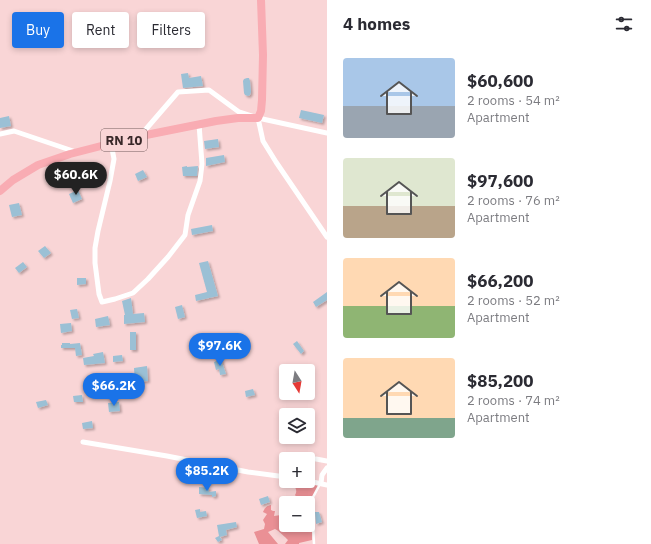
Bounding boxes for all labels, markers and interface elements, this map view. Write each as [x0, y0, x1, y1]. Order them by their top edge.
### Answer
chip: Buy [12, 12, 64, 48]
chip: Rent [72, 12, 129, 48]
chip: Filters [137, 12, 205, 48]
text: 4 homes [343, 13, 410, 35]
icon: filters [613, 13, 635, 35]
text: $60,600 [467, 70, 534, 92]
icon: home [375, 74, 423, 122]
text: 2 rooms · 54 m² [467, 92, 560, 109]
text: Apartment [467, 109, 530, 126]
road number: RN 10 [101, 129, 147, 151]
pin: $60.6K [43, 162, 109, 196]
text: $60.6K [54, 166, 98, 183]
text: $97,600 [467, 170, 534, 192]
icon: home [375, 174, 423, 222]
text: 2 rooms · 76 m² [467, 192, 560, 209]
text: Apartment [467, 209, 530, 226]
text: $66,200 [467, 270, 534, 292]
icon: home [375, 274, 423, 322]
text: 2 rooms · 52 m² [467, 292, 560, 309]
text: Apartment [467, 309, 530, 326]
pin: $97.6K [187, 333, 253, 367]
text: $97.6K [198, 337, 242, 354]
north arrow [279, 364, 315, 400]
map controls [279, 364, 315, 532]
text: $85,200 [467, 370, 534, 392]
pin: $66.2K [81, 373, 147, 407]
icon: home [375, 374, 423, 422]
text: $66.2K [92, 377, 136, 394]
text: 2 rooms · 74 m² [467, 392, 560, 409]
button: layers [279, 408, 315, 444]
text: Apartment [467, 409, 530, 426]
button: + [279, 452, 315, 488]
pin: $85.2K [174, 458, 240, 492]
text: $85.2K [185, 462, 229, 479]
button: − [279, 496, 315, 532]

